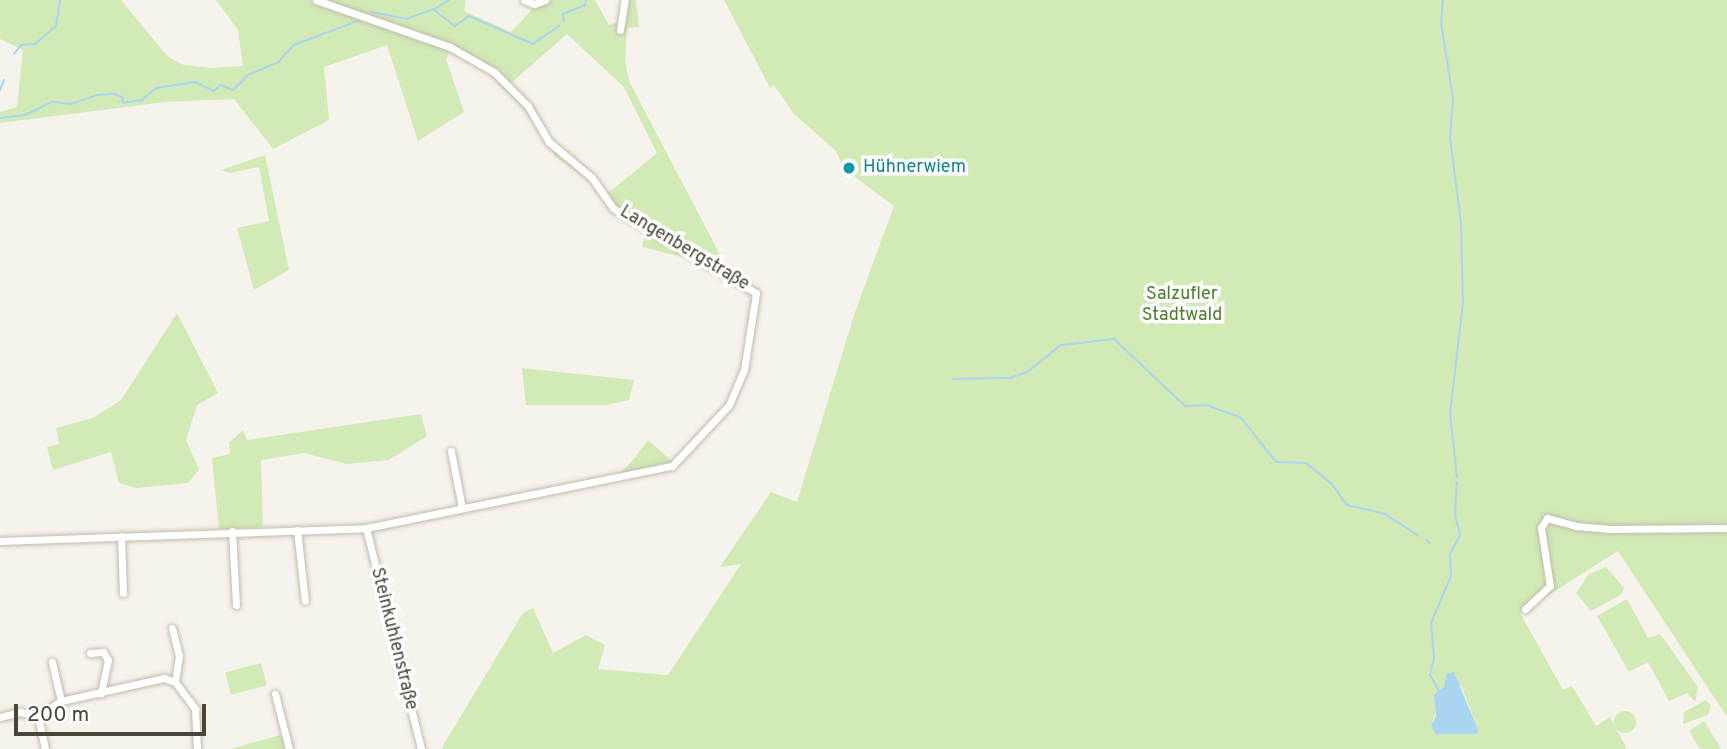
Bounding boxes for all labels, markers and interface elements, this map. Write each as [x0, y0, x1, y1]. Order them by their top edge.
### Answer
place label: Hühnerwiem [863, 157, 966, 179]
marker: Hühnerwiem [841, 160, 857, 176]
street label: Langenbergstraße [615, 202, 753, 296]
park label: Salzufler Stadtwald [1142, 285, 1222, 328]
street label: Steinkuhlenstraße [365, 566, 421, 712]
scale bar [18, 690, 210, 734]
text: 200 m [27, 702, 89, 729]

